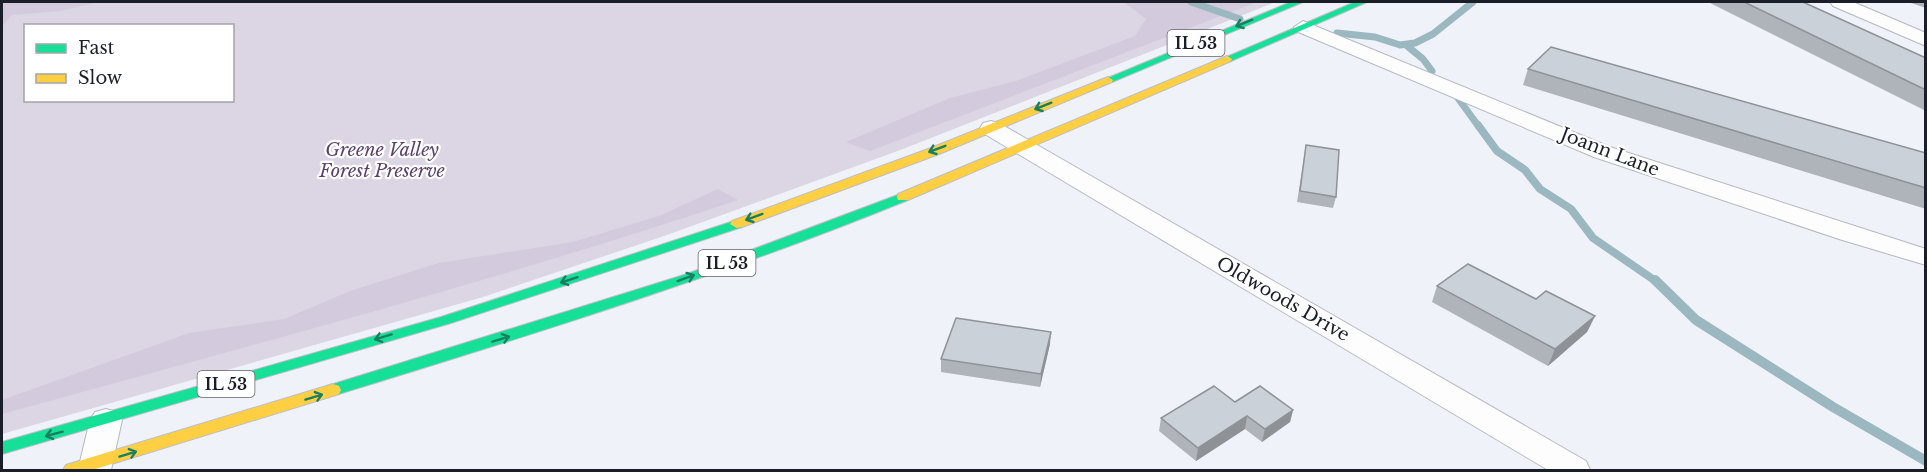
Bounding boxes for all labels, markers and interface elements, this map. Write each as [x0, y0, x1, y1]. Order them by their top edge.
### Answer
one-way arrow [1235, 18, 1254, 29]
legend [24, 24, 234, 102]
road number: IL 53 [1168, 30, 1224, 56]
text: Fast [78, 37, 115, 59]
text: Slow [78, 67, 123, 89]
one-way arrow [1034, 101, 1053, 112]
street label: Joann Lane [1556, 122, 1663, 181]
park label: Greene Valley Forest Preserve [318, 139, 445, 182]
one-way arrow [928, 145, 947, 156]
one-way arrow [745, 212, 764, 223]
road number: IL 53 [698, 250, 756, 276]
street label: Oldwoods Drive [1212, 252, 1354, 346]
one-way arrow [676, 271, 695, 282]
one-way arrow [560, 275, 579, 286]
one-way arrow [374, 332, 393, 343]
one-way arrow [491, 333, 510, 344]
road number: IL 53 [198, 371, 254, 397]
one-way arrow [305, 391, 324, 402]
one-way arrow [45, 429, 64, 440]
one-way arrow [118, 448, 137, 459]

